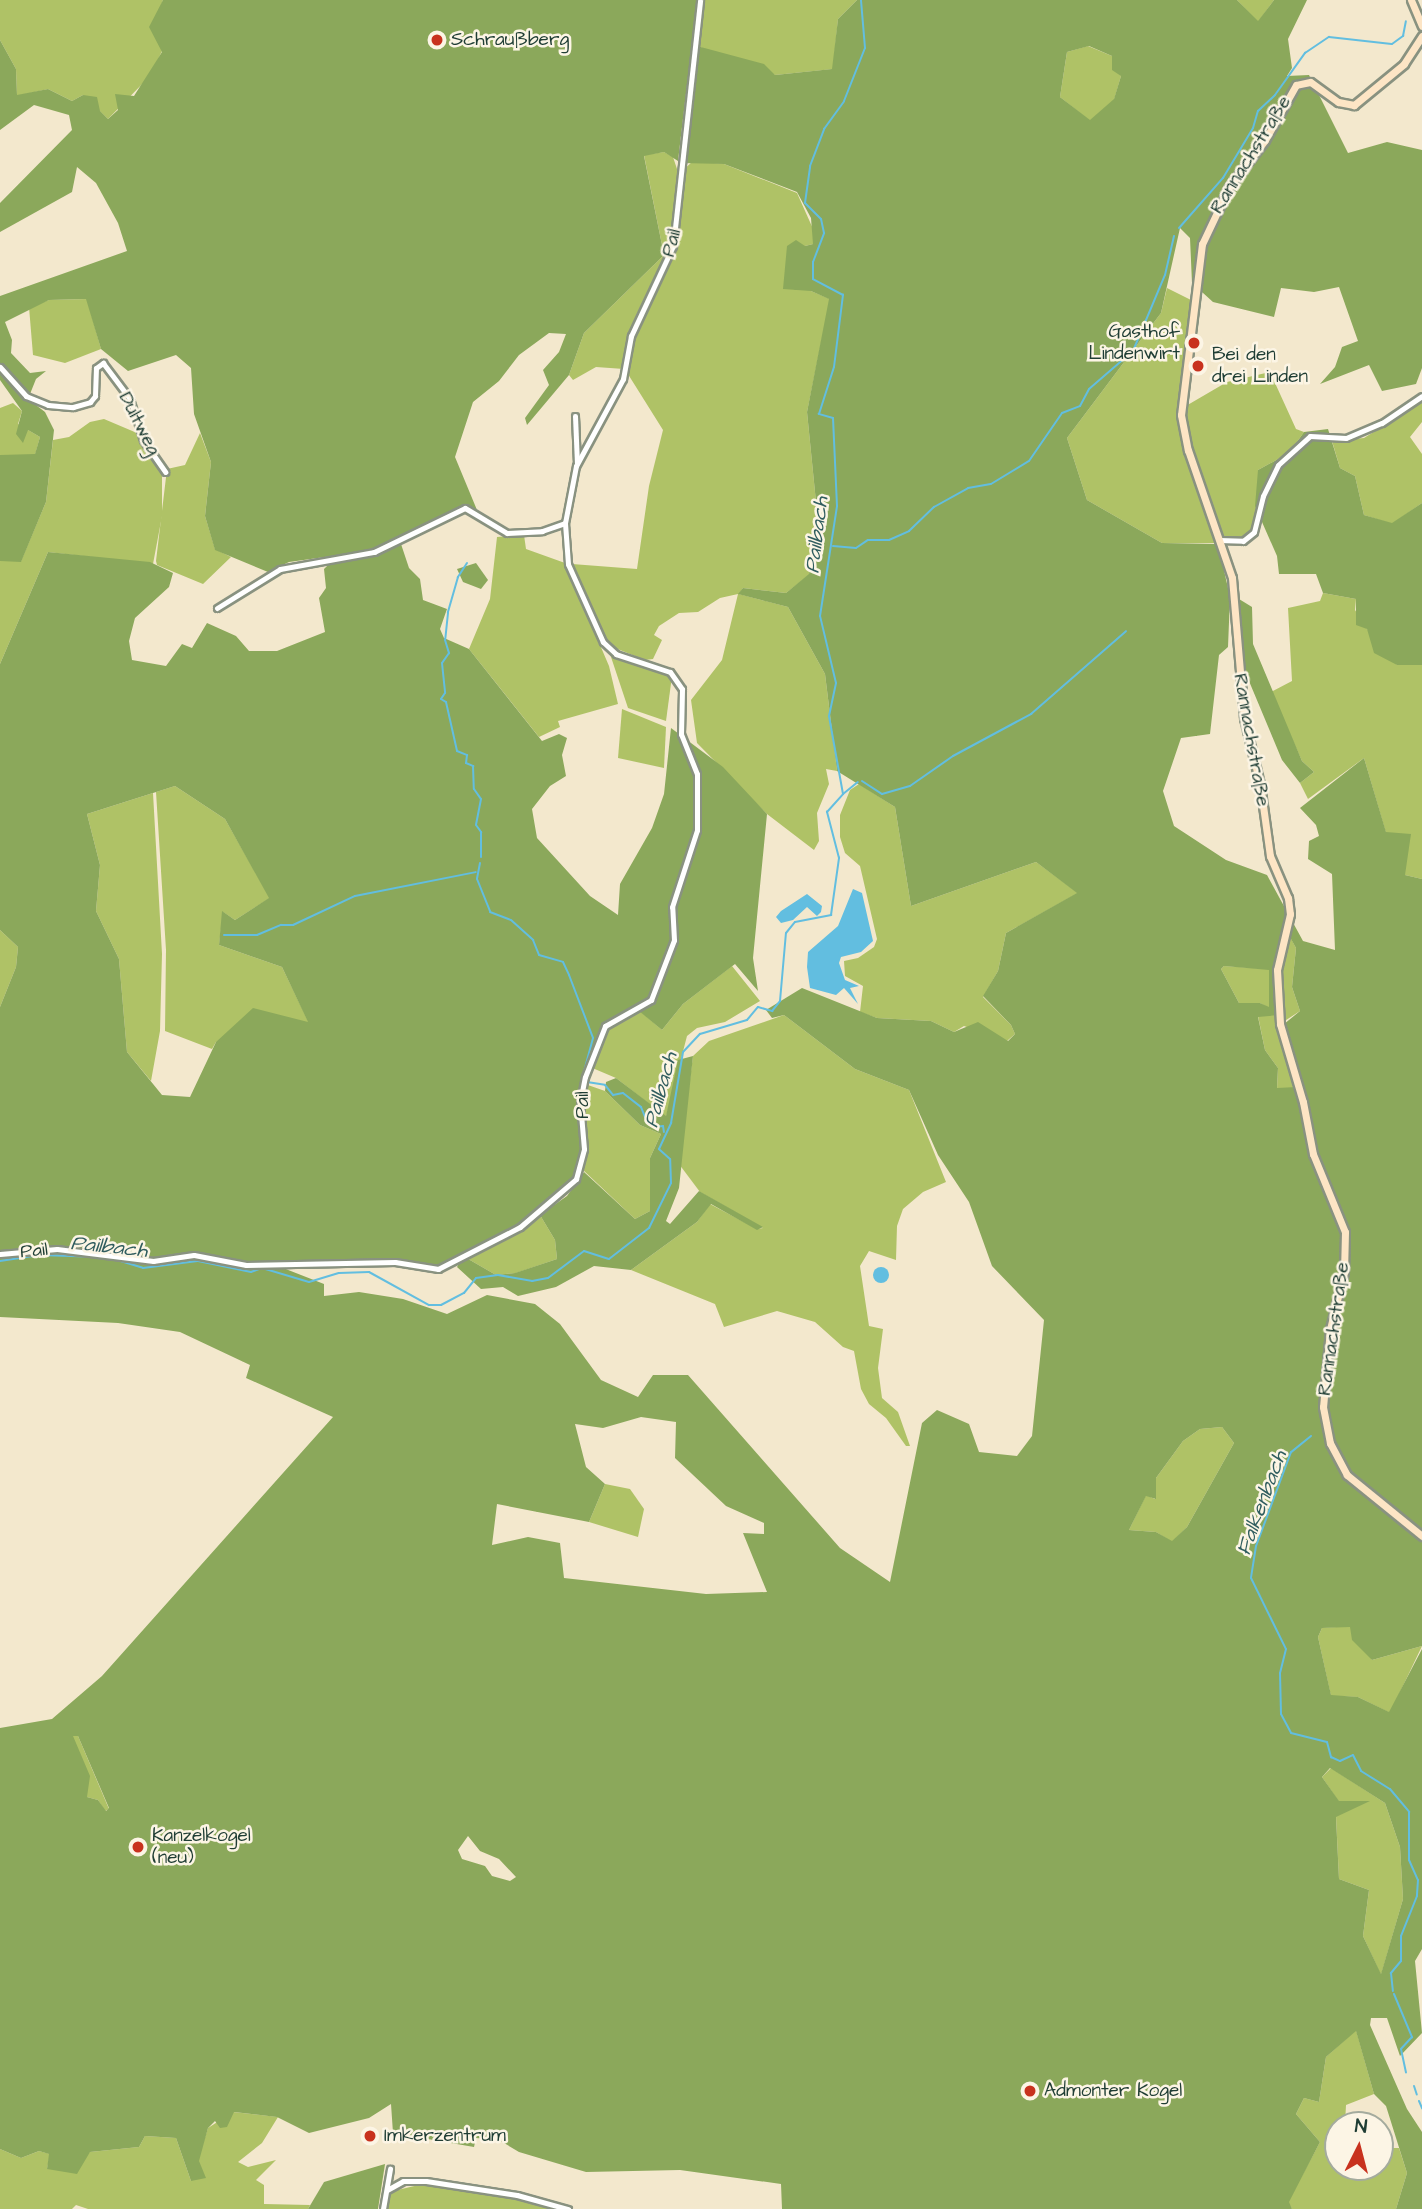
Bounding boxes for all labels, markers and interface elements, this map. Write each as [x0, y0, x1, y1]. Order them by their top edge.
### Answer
place label: Schraußberg [451, 29, 569, 51]
marker: Schraußberg [429, 32, 445, 48]
street label: Rannachstraße [1206, 92, 1296, 218]
street label: Pail [657, 227, 687, 259]
place label: Gasthof Lindenwirt [1089, 321, 1180, 365]
marker: Gasthof Lindenwirt [1186, 335, 1202, 351]
place label: Bei den drei Linden [1212, 344, 1308, 388]
marker: Bei den drei Linden [1190, 358, 1206, 374]
street label: Dultweg [113, 388, 165, 460]
water label: Pailbach [800, 495, 834, 575]
street label: Rannachstraße [1228, 672, 1274, 808]
water label: Pailbach [639, 1050, 683, 1130]
street label: Pail [572, 1091, 594, 1119]
water label: Pailbach [70, 1230, 148, 1264]
street label: Pail [19, 1238, 49, 1264]
street label: Rannachstraße [1313, 1261, 1355, 1397]
water label: Falkenbach [1231, 1447, 1293, 1559]
place label: Kanzelkogel (neu) [152, 1825, 251, 1869]
marker: Kanzelkogel (neu) [130, 1839, 146, 1855]
place label: Admonter Kogel [1044, 2080, 1182, 2102]
marker: Admonter Kogel [1022, 2083, 1038, 2099]
north arrow [1324, 2111, 1394, 2181]
text: N [1354, 2113, 1368, 2141]
place label: Imkerzentrum [384, 2125, 506, 2147]
marker: Imkerzentrum [362, 2128, 378, 2144]

